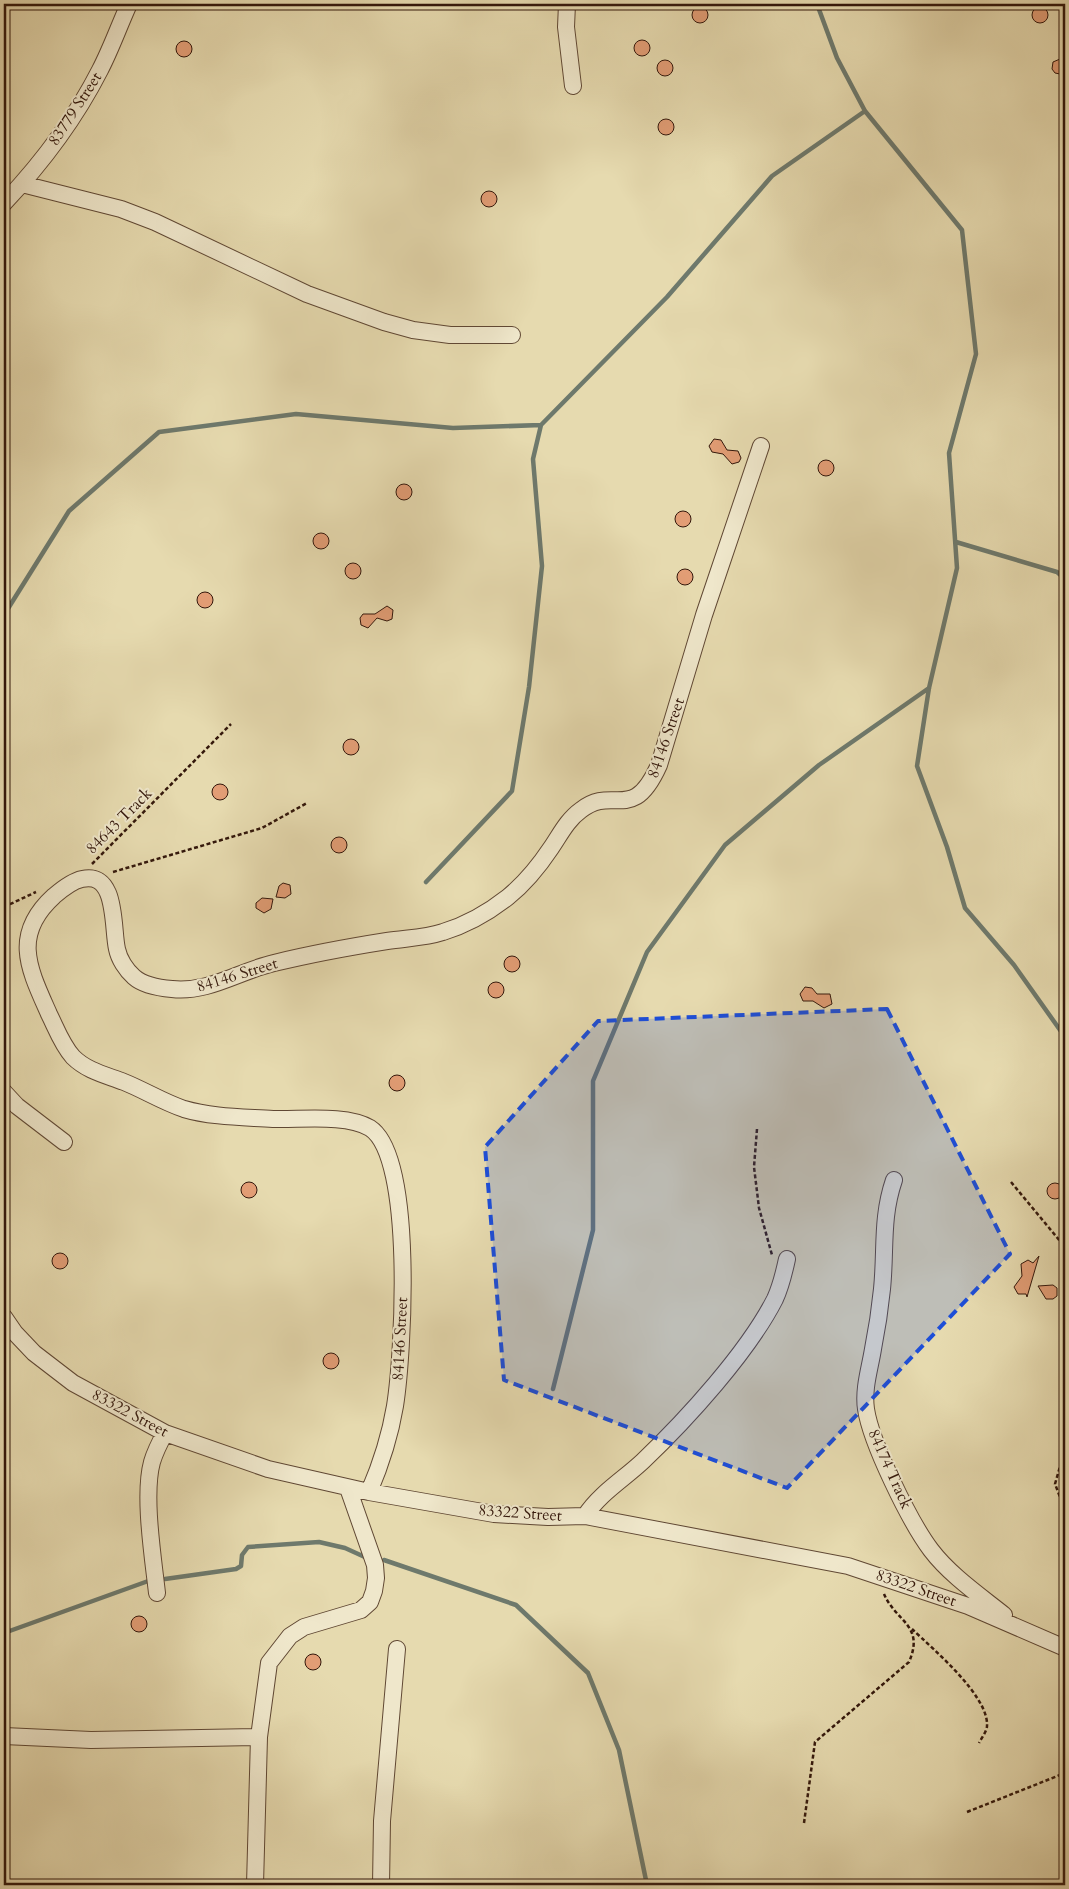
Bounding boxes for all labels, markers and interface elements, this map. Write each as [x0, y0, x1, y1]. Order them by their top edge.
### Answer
street label: 83779 Street [43, 68, 107, 150]
street label: 84146 Street [642, 695, 690, 781]
street label: 84643 Track [81, 783, 157, 859]
street label: 84146 Street [194, 952, 280, 998]
street label: 84146 Street [387, 1297, 413, 1381]
street label: 83322 Street [88, 1384, 172, 1442]
street label: 84174 Track [863, 1425, 918, 1513]
street label: 83322 Street [477, 1499, 563, 1527]
street label: 83322 Street [873, 1564, 959, 1612]

